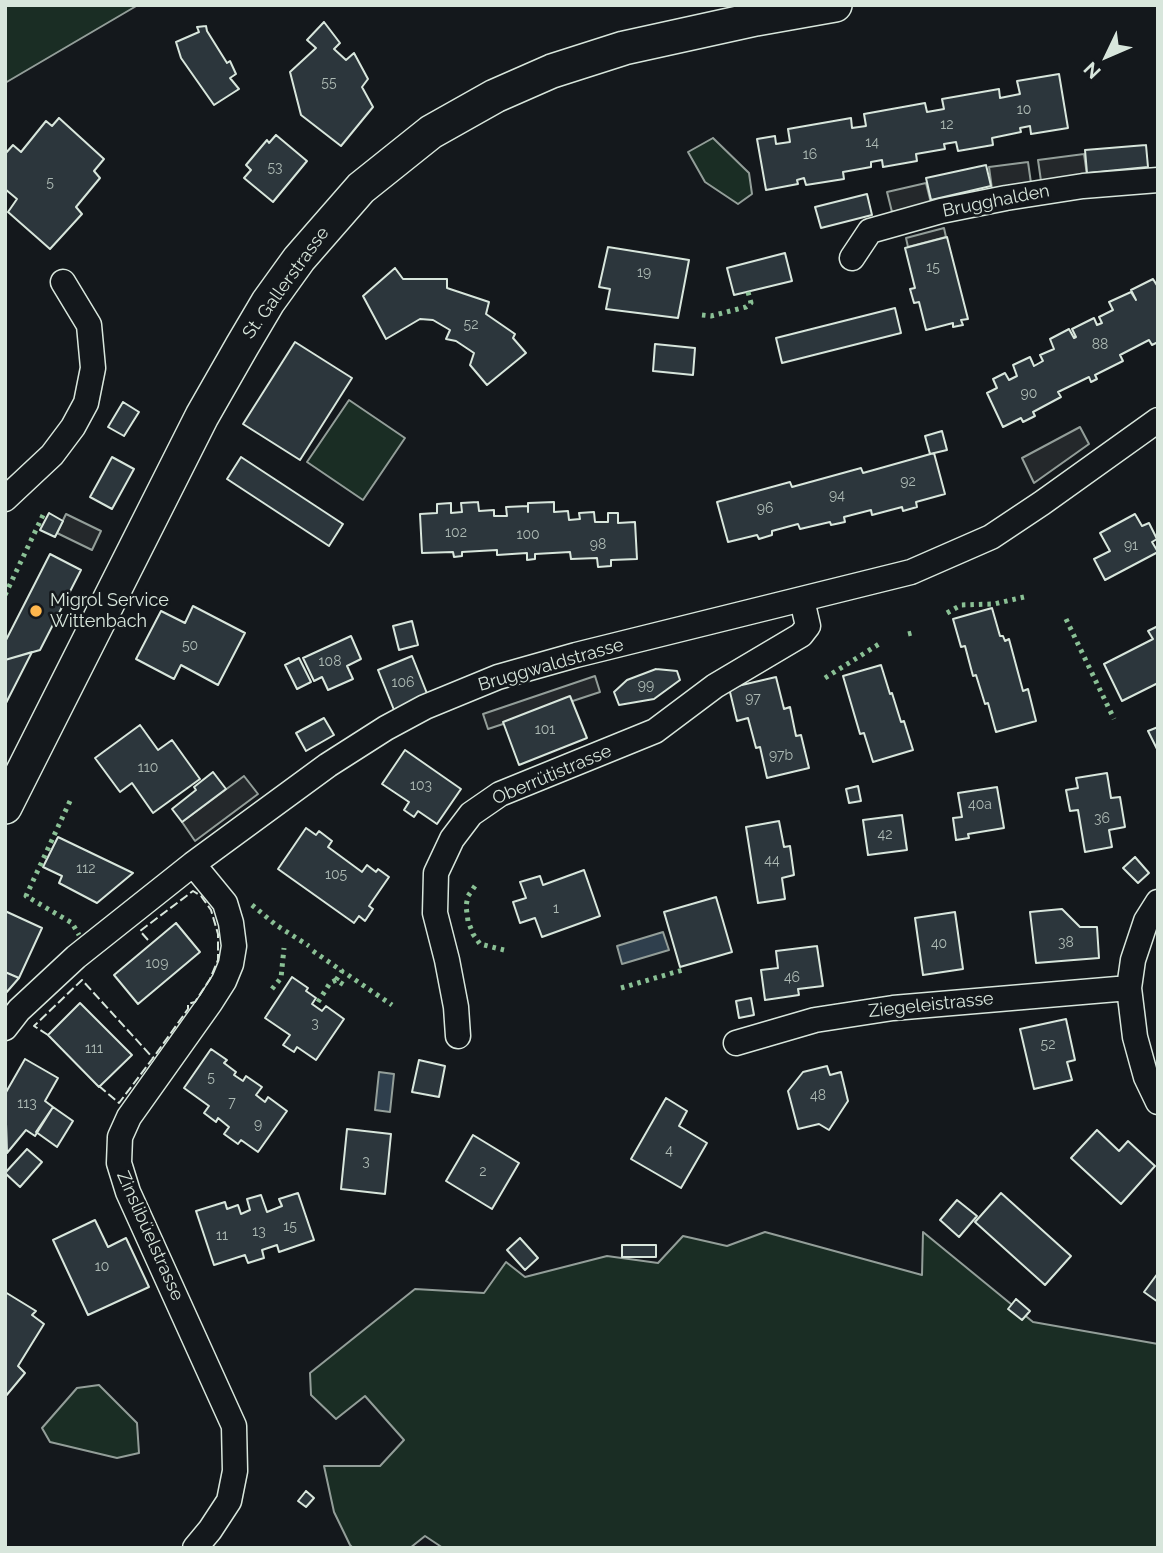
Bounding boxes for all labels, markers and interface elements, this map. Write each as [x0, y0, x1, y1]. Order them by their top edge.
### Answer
north arrow [1072, 21, 1142, 91]
text: N [1079, 58, 1105, 83]
house number: 55 [321, 75, 337, 91]
house number: 10 [1017, 102, 1031, 118]
house number: 12 [940, 117, 954, 133]
house number: 14 [865, 135, 879, 151]
house number: 16 [803, 147, 817, 163]
house number: 53 [267, 160, 283, 176]
house number: 5 [46, 175, 54, 191]
street label: Brugghalden [941, 180, 1051, 222]
street label: St. Gallerstrasse [238, 223, 334, 343]
house number: 15 [926, 260, 940, 276]
house number: 19 [637, 265, 651, 281]
house number: 52 [464, 317, 478, 333]
house number: 88 [1092, 337, 1108, 353]
house number: 90 [1021, 386, 1037, 402]
house number: 92 [900, 474, 916, 490]
house number: 94 [829, 488, 845, 504]
house number: 96 [757, 501, 773, 517]
house number: 102 [445, 525, 467, 541]
house number: 100 [516, 527, 540, 543]
house number: 98 [590, 537, 606, 553]
house number: 91 [1124, 538, 1138, 554]
place label: Migrol Service Wittenbach [50, 590, 169, 632]
marker: Migrol Service Wittenbach [28, 603, 44, 619]
street label: Bruggwaldstrasse [476, 634, 626, 696]
house number: 50 [182, 638, 198, 654]
house number: 108 [319, 654, 341, 670]
house number: 106 [391, 675, 415, 691]
house number: 99 [638, 678, 654, 694]
house number: 97 [745, 691, 761, 707]
house number: 101 [535, 722, 555, 738]
street label: Oberrütistrasse [489, 740, 615, 810]
house number: 97b [769, 748, 793, 764]
house number: 110 [138, 760, 158, 776]
house number: 103 [410, 778, 432, 794]
house number: 40a [968, 797, 992, 813]
house number: 36 [1094, 811, 1110, 827]
house number: 42 [878, 827, 892, 843]
house number: 44 [764, 853, 780, 869]
house number: 112 [76, 861, 96, 877]
house number: 105 [325, 867, 347, 883]
house number: 1 [553, 901, 559, 917]
house number: 38 [1058, 935, 1074, 951]
house number: 40 [931, 936, 947, 952]
house number: 109 [146, 956, 168, 972]
house number: 46 [784, 970, 800, 986]
street label: Ziegeleistrasse [867, 988, 995, 1022]
house number: 3 [311, 1016, 319, 1032]
house number: 52 [1041, 1037, 1055, 1053]
house number: 111 [85, 1041, 103, 1057]
house number: 5 [207, 1070, 215, 1086]
house number: 48 [810, 1088, 826, 1104]
house number: 7 [228, 1095, 236, 1111]
house number: 113 [17, 1096, 37, 1112]
house number: 9 [254, 1117, 262, 1133]
house number: 4 [665, 1143, 673, 1159]
house number: 3 [362, 1154, 370, 1170]
house number: 2 [479, 1164, 487, 1180]
street label: Zinslibüelstrasse [112, 1168, 188, 1304]
house number: 15 [283, 1219, 297, 1235]
house number: 13 [252, 1224, 266, 1240]
house number: 11 [216, 1228, 228, 1244]
house number: 10 [95, 1259, 109, 1275]

